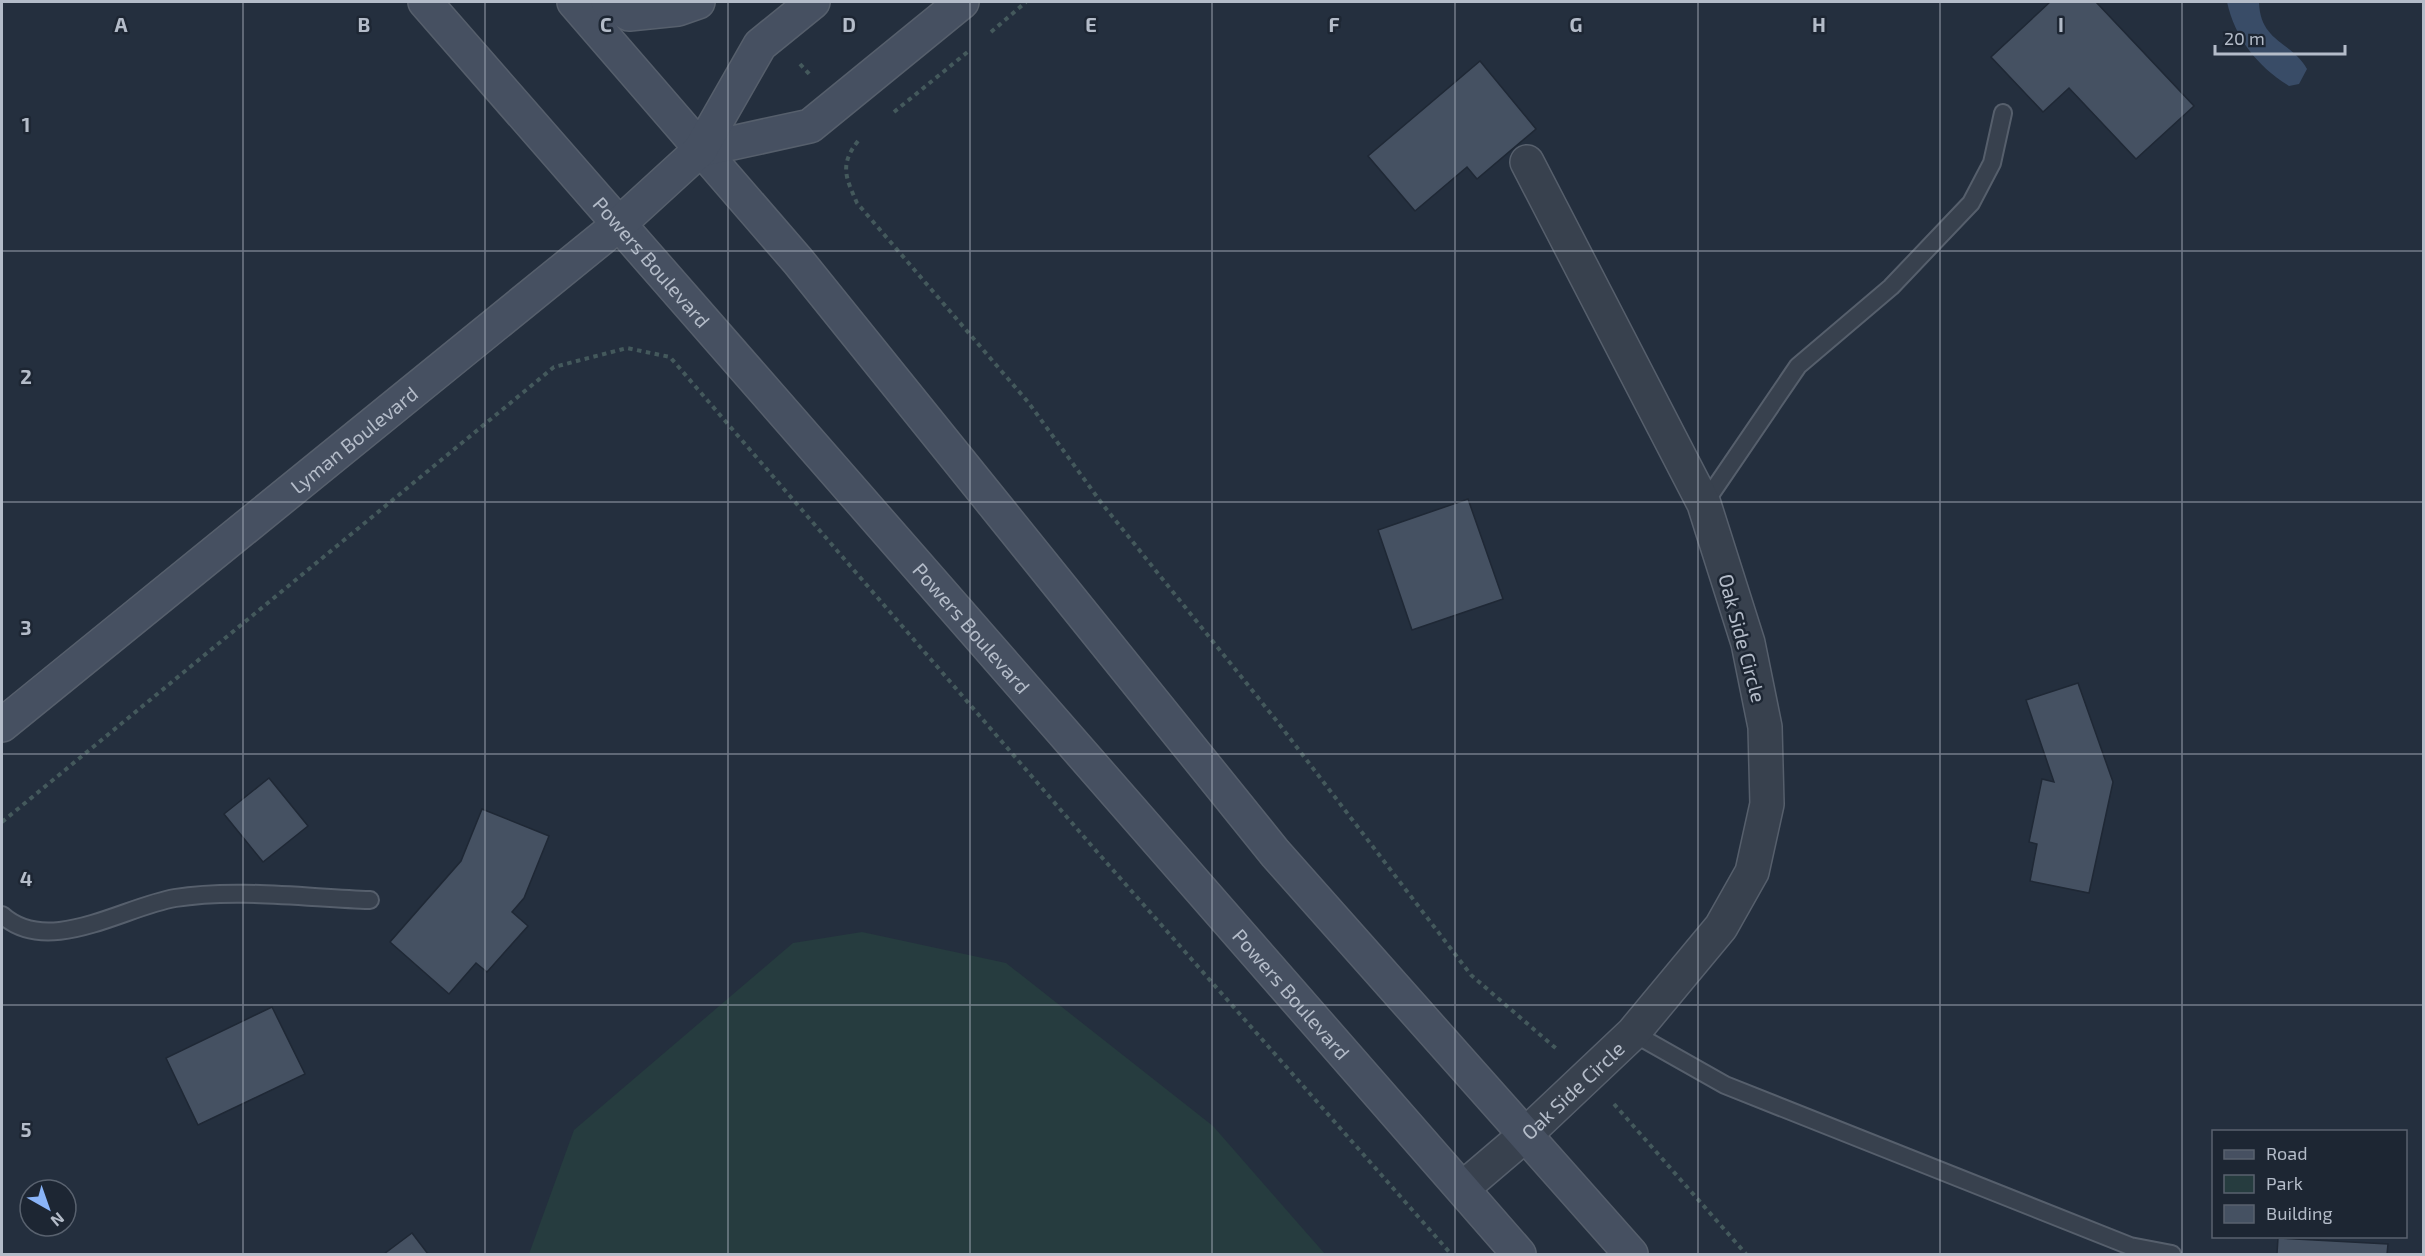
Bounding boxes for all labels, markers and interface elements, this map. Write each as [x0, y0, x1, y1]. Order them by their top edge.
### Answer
text: A [114, 12, 128, 36]
text: B [358, 12, 370, 36]
text: C [600, 12, 612, 36]
text: D [842, 12, 856, 36]
text: E [1085, 12, 1097, 36]
text: F [1328, 12, 1340, 36]
text: G [1570, 12, 1582, 36]
text: H [1812, 12, 1826, 36]
text: I [2058, 12, 2064, 36]
scale bar [2215, 18, 2346, 56]
text: 20 m [2224, 27, 2265, 49]
text: 1 [22, 112, 30, 136]
street label: Powers Boulevard [589, 192, 715, 332]
text: 2 [20, 364, 32, 388]
street label: Lyman Boulevard [285, 381, 422, 498]
street label: Powers Boulevard [908, 558, 1035, 698]
street label: Oak Side Circle [1714, 571, 1772, 705]
text: 3 [20, 615, 32, 639]
text: 4 [20, 866, 33, 890]
street label: Powers Boulevard [1228, 924, 1355, 1064]
street label: Oak Side Circle [1516, 1036, 1629, 1144]
text: 5 [20, 1117, 32, 1141]
legend [2212, 1130, 2407, 1238]
text: Road [2266, 1142, 2307, 1164]
text: Park [2266, 1172, 2303, 1194]
north arrow [18, 1178, 78, 1238]
text: Building [2266, 1202, 2333, 1224]
text: N [47, 1209, 68, 1231]

